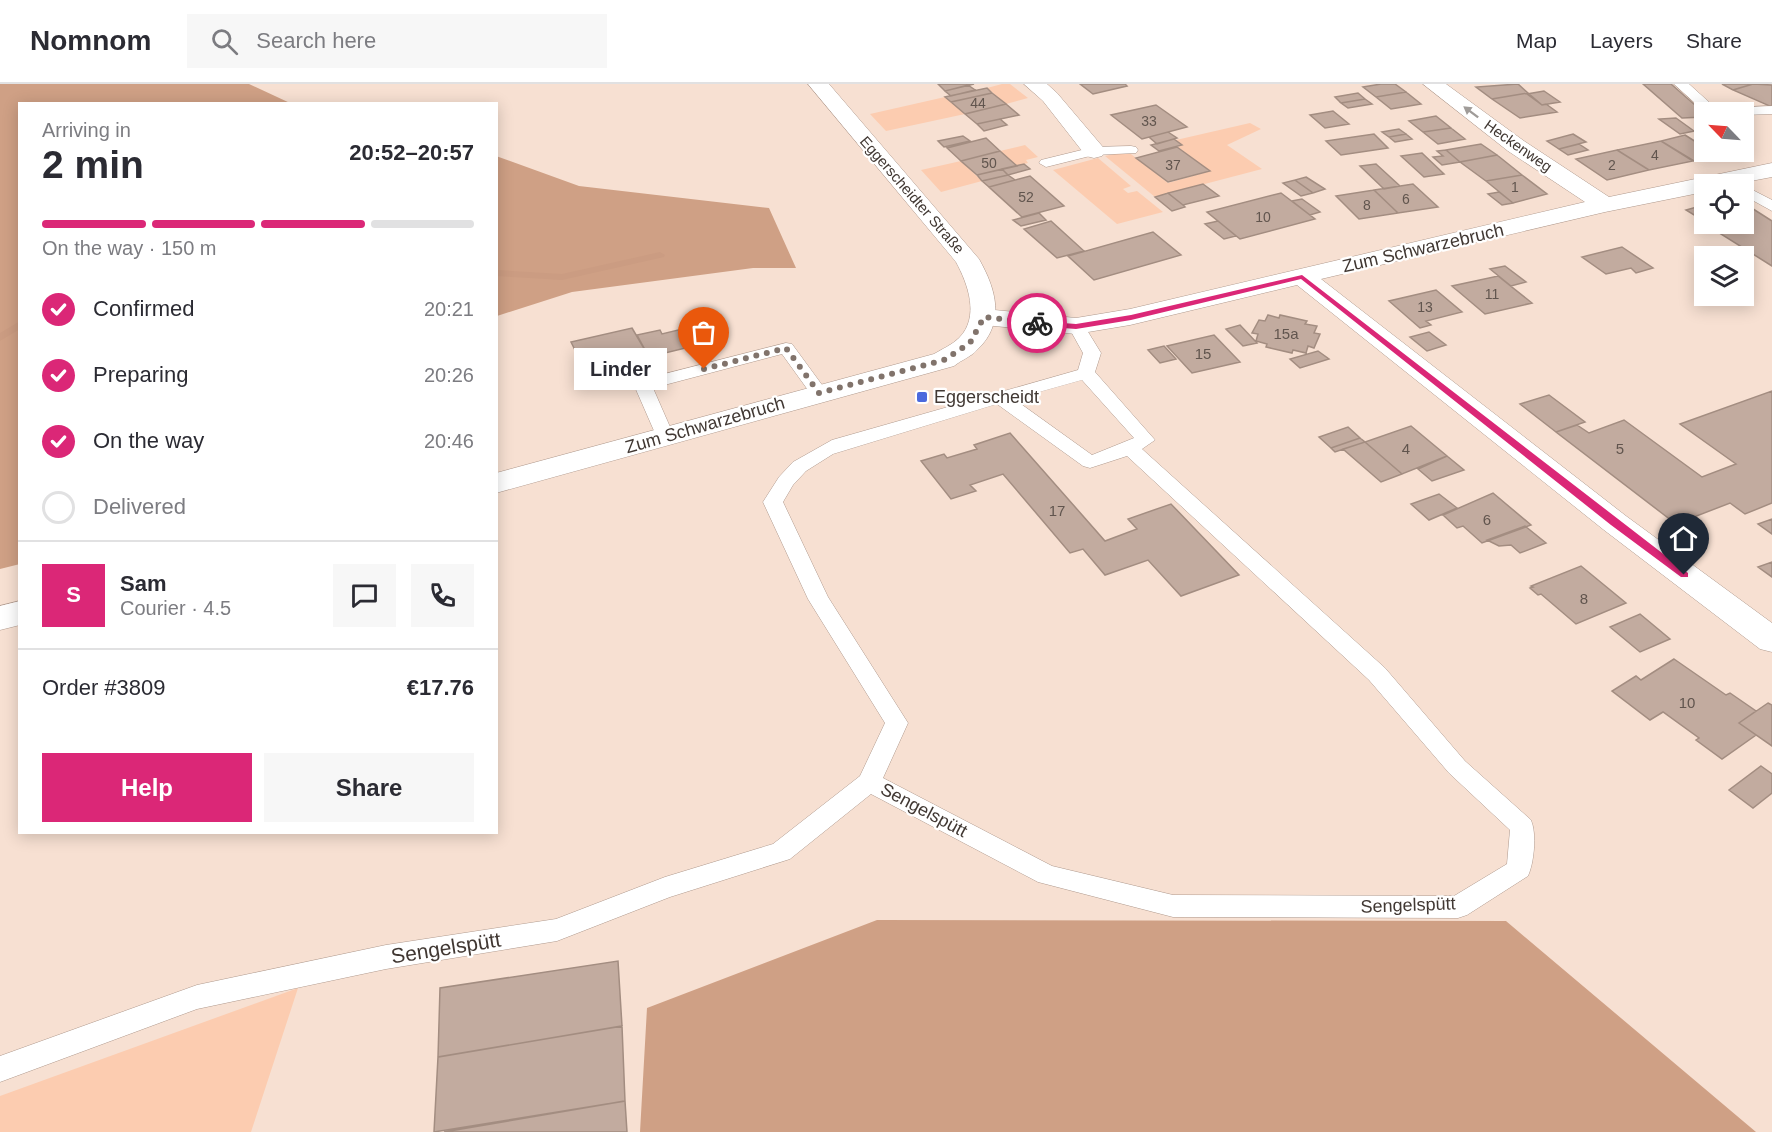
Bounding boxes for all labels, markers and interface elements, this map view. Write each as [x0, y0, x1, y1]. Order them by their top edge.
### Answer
search box [187, 14, 607, 68]
text: Nomnom [30, 25, 151, 56]
icon: search [208, 25, 241, 58]
text: Search here [256, 28, 376, 53]
text: Map [1516, 29, 1557, 52]
text: Layers [1590, 29, 1653, 52]
text: Share [1686, 29, 1742, 52]
house number: 44 [970, 95, 986, 111]
north arrow [1694, 102, 1754, 162]
map controls [1694, 102, 1754, 306]
one-way arrow [1463, 106, 1479, 119]
house number: 33 [1141, 113, 1157, 129]
street label: Heckenweg [1481, 116, 1555, 175]
text: Arriving in [42, 119, 131, 141]
street label: Eggerscheidter Straße [857, 132, 968, 257]
text: 20:52–20:57 [349, 140, 474, 165]
text: 2 min [42, 143, 144, 186]
house number: 4 [1651, 147, 1659, 163]
house number: 50 [981, 155, 997, 171]
house number: 37 [1165, 157, 1181, 173]
house number: 2 [1608, 157, 1616, 173]
button: locate [1694, 174, 1754, 234]
house number: 1 [1511, 179, 1519, 195]
house number: 52 [1018, 189, 1034, 205]
house number: 6 [1402, 191, 1410, 207]
house number: 8 [1363, 197, 1371, 213]
house number: 10 [1255, 209, 1271, 225]
street label: Zum Schwarzebruch [1340, 220, 1506, 276]
text: On the way · 150 m [42, 237, 217, 259]
button: layers [1694, 246, 1754, 306]
house number: 11 [1485, 286, 1499, 302]
icon: check [42, 293, 75, 326]
courier [1007, 293, 1067, 353]
text: Confirmed [93, 296, 194, 321]
text: 20:21 [424, 298, 474, 320]
house number: 13 [1417, 299, 1433, 315]
pin [678, 307, 729, 369]
icon: bike [1021, 307, 1054, 340]
icon: bag [687, 316, 720, 349]
house number: 15a [1273, 325, 1299, 342]
house number: 15 [1195, 345, 1211, 362]
callout: Linder [575, 348, 668, 390]
text: Linder [590, 358, 651, 380]
icon: check [42, 359, 75, 392]
text: Preparing [93, 362, 188, 387]
text: 20:26 [424, 364, 474, 386]
place label: Eggerscheidt [934, 387, 1039, 407]
marker: Eggerscheidt [915, 390, 929, 404]
street label: Zum Schwarzebruch [623, 393, 787, 457]
icon: check [42, 425, 75, 458]
text: On the way [93, 428, 204, 453]
text: 20:46 [424, 430, 474, 452]
house number: 4 [1402, 440, 1410, 457]
house number: 5 [1616, 440, 1624, 457]
text: Delivered [93, 494, 186, 519]
house number: 17 [1049, 502, 1065, 519]
house number: 6 [1483, 511, 1491, 528]
pin [1658, 513, 1709, 575]
icon: home [1667, 522, 1700, 555]
button: chat [333, 564, 396, 627]
button: phone [411, 564, 474, 627]
text: Sam [120, 571, 166, 596]
text: S [66, 582, 81, 607]
house number: 8 [1580, 590, 1588, 607]
text: Courier · 4.5 [120, 597, 231, 619]
text: Order #3809 [42, 675, 166, 700]
text: €17.76 [407, 675, 474, 700]
house number: 10 [1679, 694, 1695, 711]
button: Help [42, 753, 252, 822]
button: Share [264, 753, 474, 822]
street label: Sengelspütt [877, 779, 971, 841]
street label: Sengelspütt [1360, 893, 1456, 917]
street label: Sengelspütt [389, 927, 503, 968]

